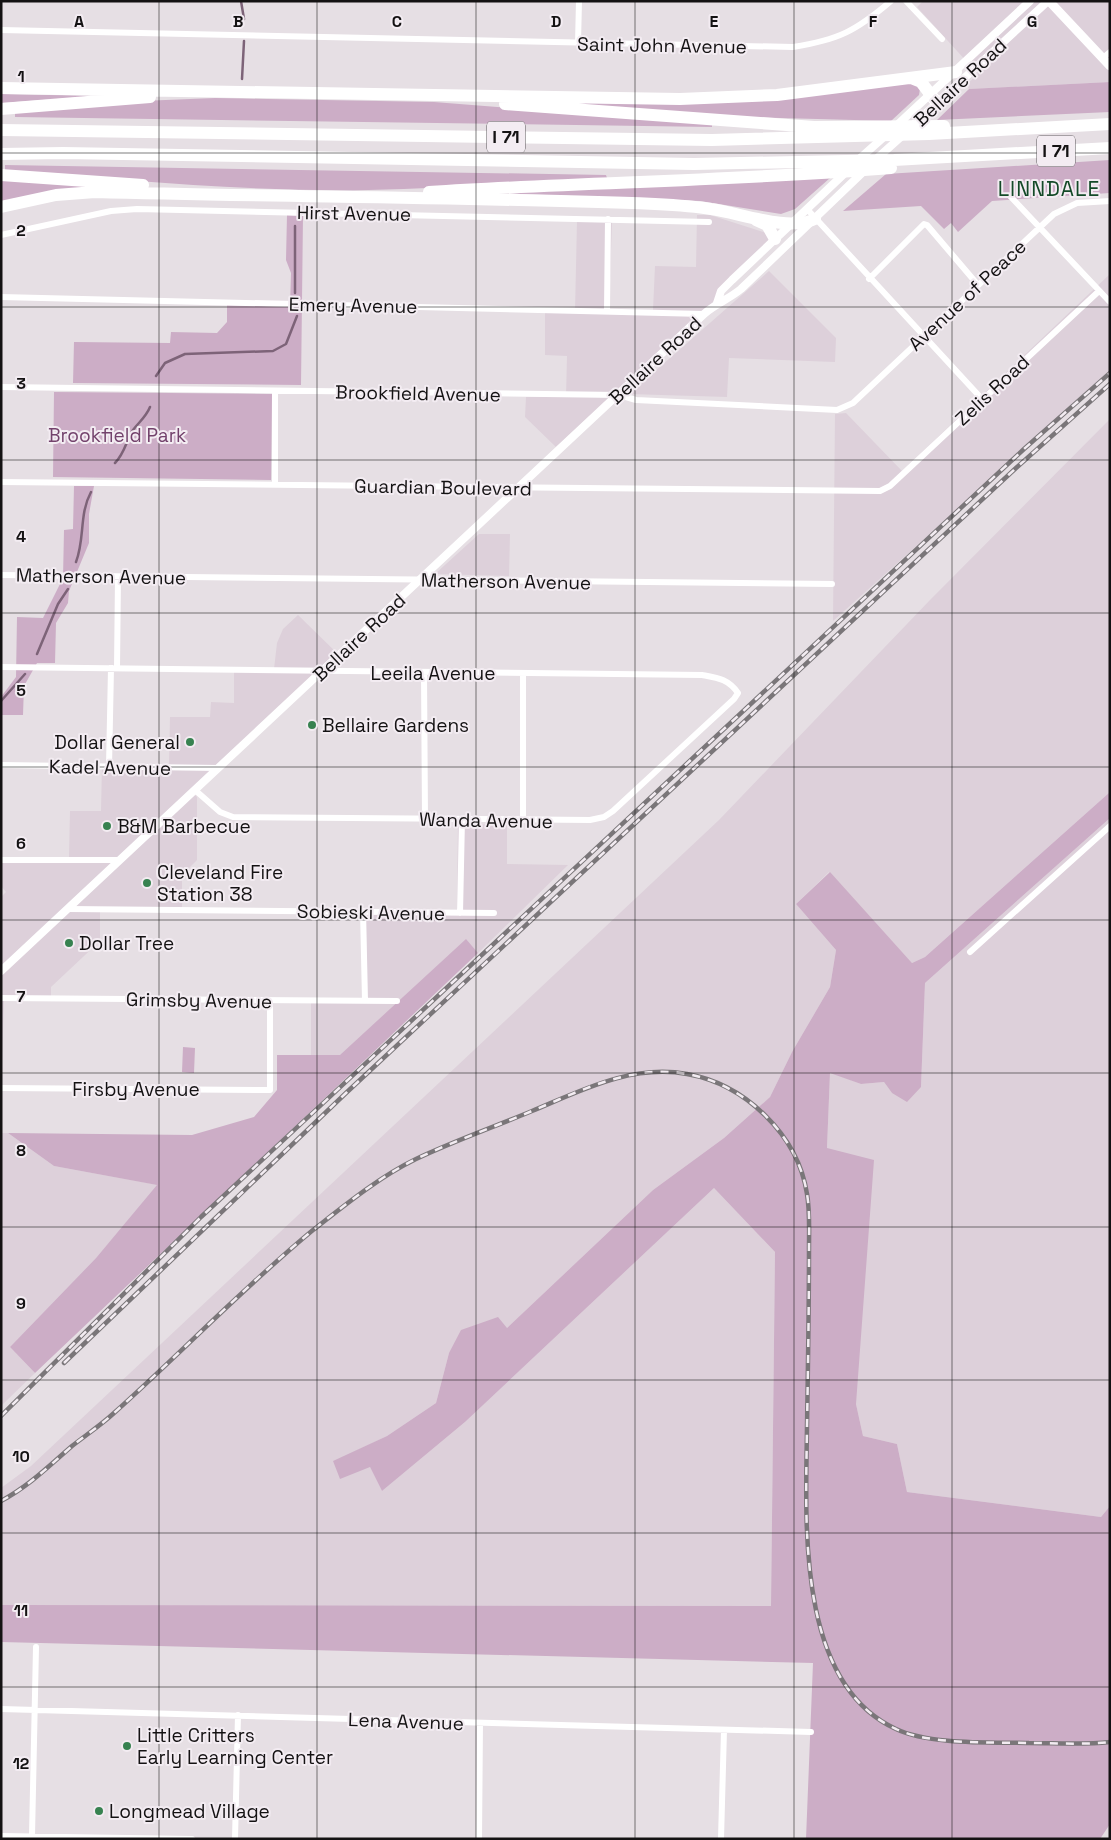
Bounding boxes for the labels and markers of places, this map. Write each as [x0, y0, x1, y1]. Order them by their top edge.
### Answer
place label: Bellaire Gardens [322, 713, 469, 738]
marker: Bellaire Gardens [306, 719, 318, 731]
place label: Dollar General [54, 730, 180, 755]
marker: Dollar General [184, 736, 196, 748]
place label: B&M Barbecue [117, 814, 251, 839]
marker: B&M Barbecue [101, 820, 113, 832]
place label: Cleveland Fire Station 38 [157, 860, 283, 907]
marker: Cleveland Fire Station 38 [141, 877, 153, 889]
place label: Dollar Tree [79, 931, 174, 956]
marker: Dollar Tree [63, 937, 75, 949]
place label: Little Critters Early Learning Center [137, 1723, 333, 1770]
marker: Little Critters Early Learning Center [121, 1740, 133, 1752]
place label: Longmead Village [109, 1799, 270, 1824]
marker: Longmead Village [93, 1805, 105, 1817]

